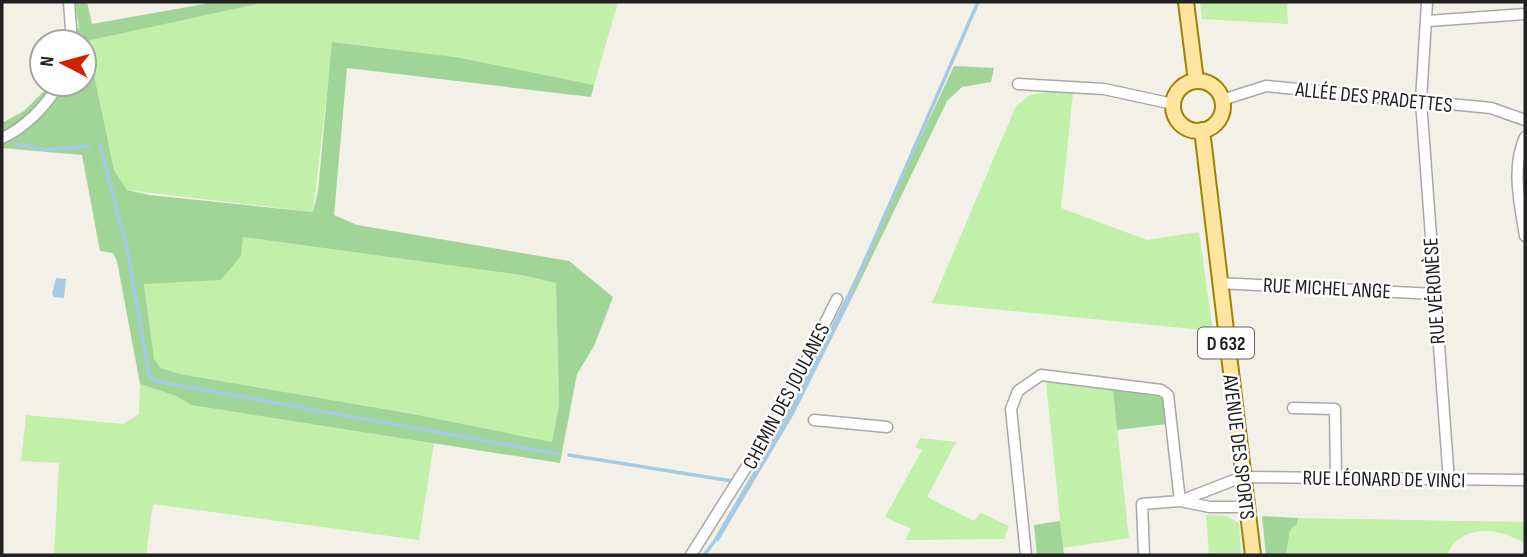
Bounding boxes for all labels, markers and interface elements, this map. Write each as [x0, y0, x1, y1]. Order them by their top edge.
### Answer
north arrow [28, 28, 98, 98]
text: N [36, 55, 60, 68]
street label: ALLÉE DES PRADETTES [1293, 77, 1454, 118]
street label: RUE VÉRONÈSE [1418, 237, 1451, 345]
street label: RUE MICHEL ANGE [1262, 273, 1392, 304]
street label: CHEMIN DES JOULANES [737, 319, 835, 474]
road number: D 632 [1198, 328, 1254, 358]
street label: AVENUE DES SPORTS [1217, 372, 1260, 521]
street label: RUE LÉONARD DE VINCI [1302, 466, 1466, 493]

